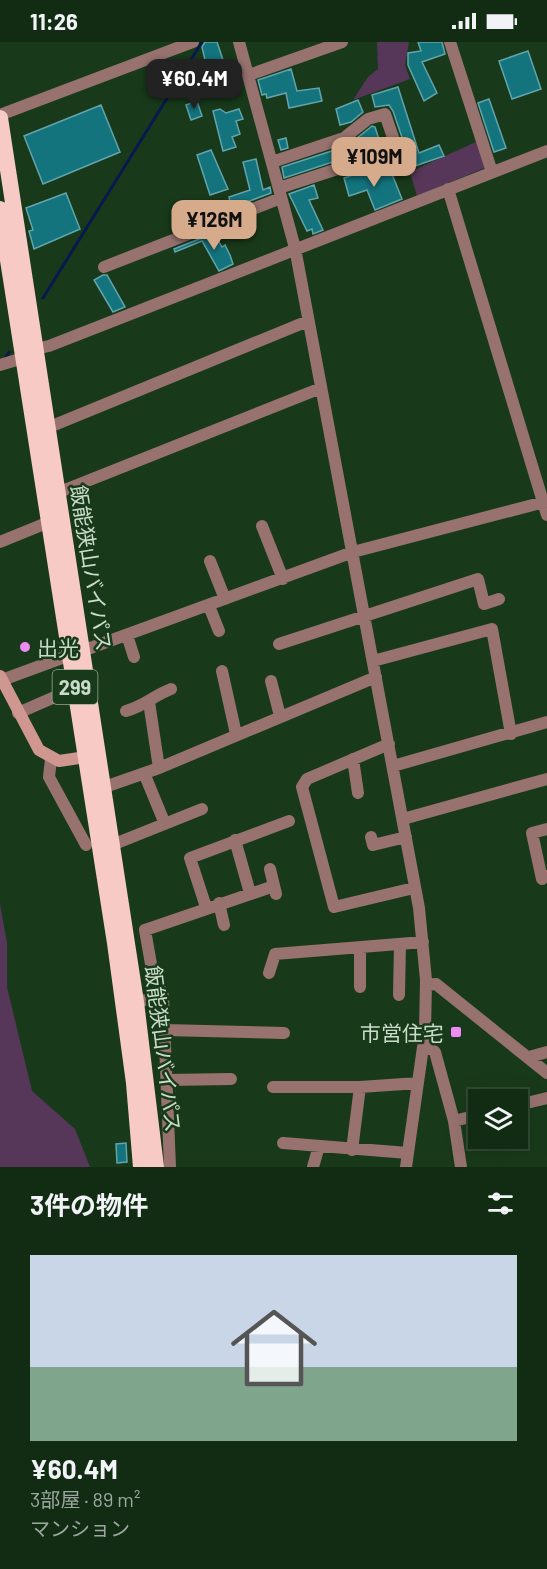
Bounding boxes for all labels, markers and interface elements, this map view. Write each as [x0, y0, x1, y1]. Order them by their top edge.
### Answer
text: 11:26 [30, 8, 78, 34]
pin: ¥60.4M [145, 59, 243, 110]
text: ¥60.4M [160, 66, 228, 90]
pin: ¥109M [332, 137, 416, 188]
text: ¥109M [345, 144, 403, 168]
pin: ¥126M [172, 200, 256, 251]
text: ¥126M [185, 207, 243, 231]
street label: 飯能狭山バイパス [67, 483, 117, 653]
place label: 出光 [37, 635, 79, 660]
marker: 出光 [18, 640, 32, 654]
road number: 299 [52, 670, 98, 704]
street label: 飯能狭山バイパス [141, 964, 187, 1134]
place label: 市営住宅 [360, 1020, 444, 1045]
marker: 市営住宅 [449, 1025, 463, 1039]
map controls [468, 1089, 528, 1149]
button: layers [468, 1089, 528, 1149]
icon: filters [484, 1187, 517, 1220]
text: 3件の物件 [30, 1189, 148, 1220]
icon: home [220, 1294, 328, 1402]
text: ¥60.4M [30, 1453, 118, 1484]
text: 3部屋 · 89 m² [30, 1487, 140, 1511]
text: マンション [30, 1516, 130, 1540]

